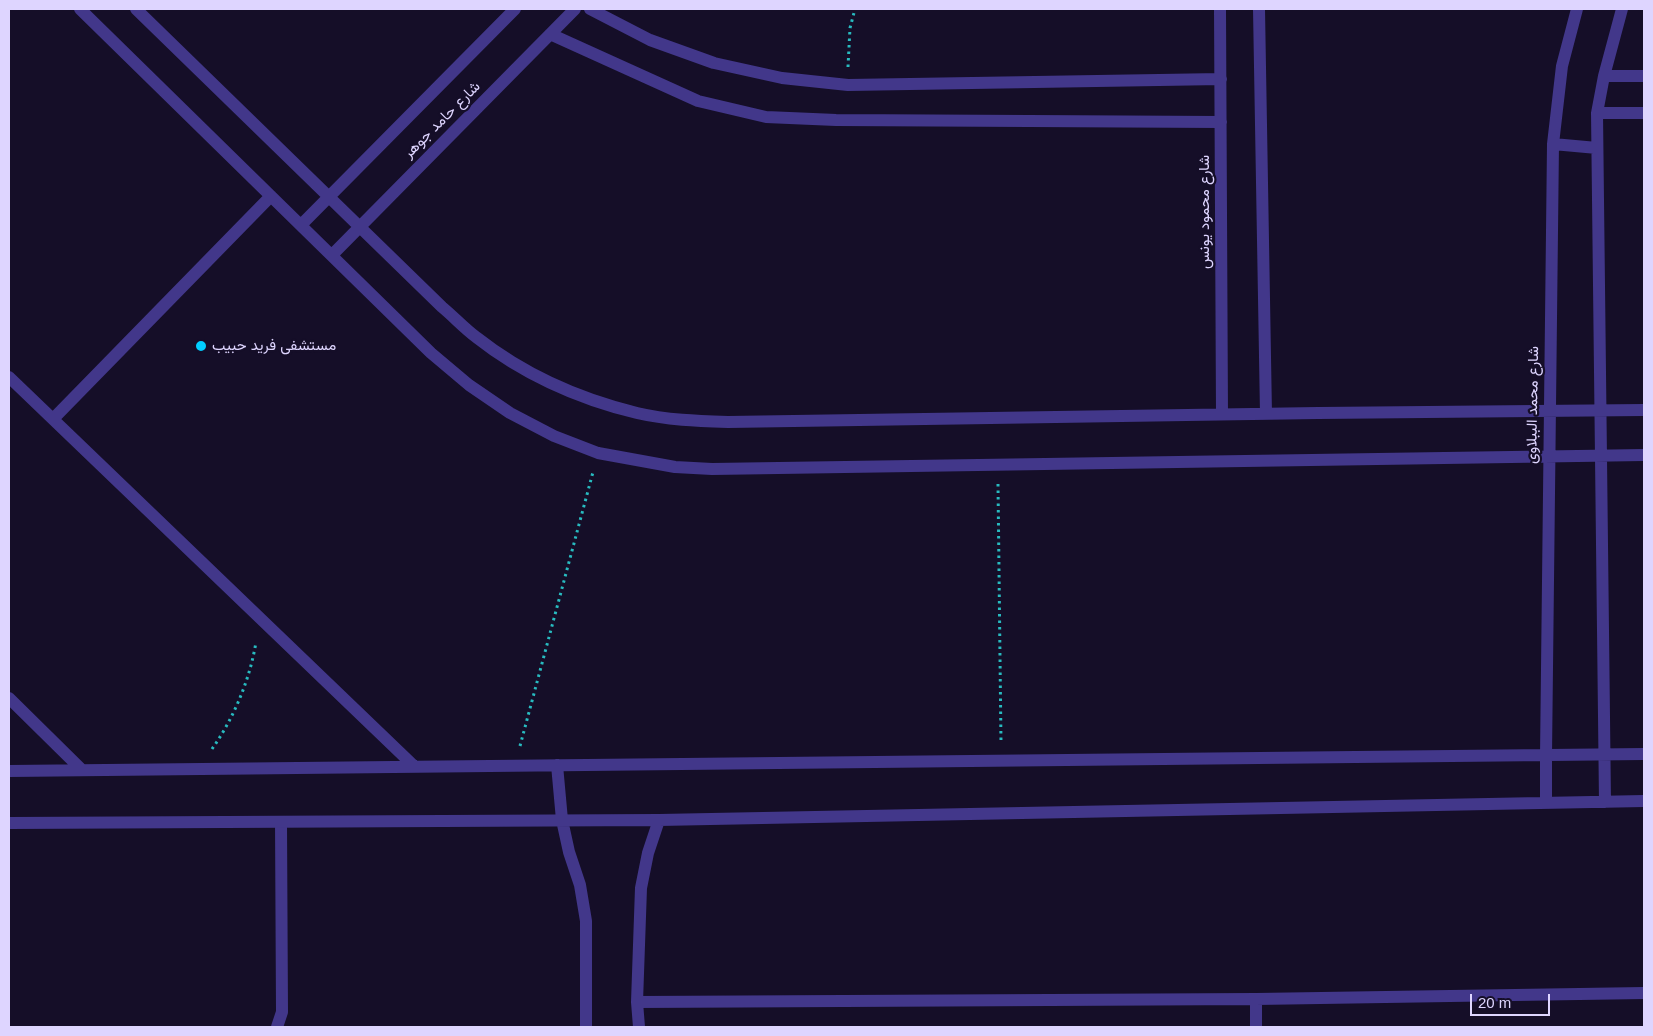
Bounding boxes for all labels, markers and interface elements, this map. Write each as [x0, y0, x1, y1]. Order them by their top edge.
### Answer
street label: شارع حامد جوهر [400, 78, 484, 162]
street label: شارع محمود يونس [1196, 155, 1214, 269]
place label: مستشفى فريد حبيب [212, 337, 336, 355]
marker: مستشفى فريد حبيب [194, 339, 208, 353]
street label: شارع محمد الببلاوى [1523, 346, 1543, 464]
scale bar [1473, 984, 1553, 1016]
text: 20 m [1478, 994, 1511, 1011]

